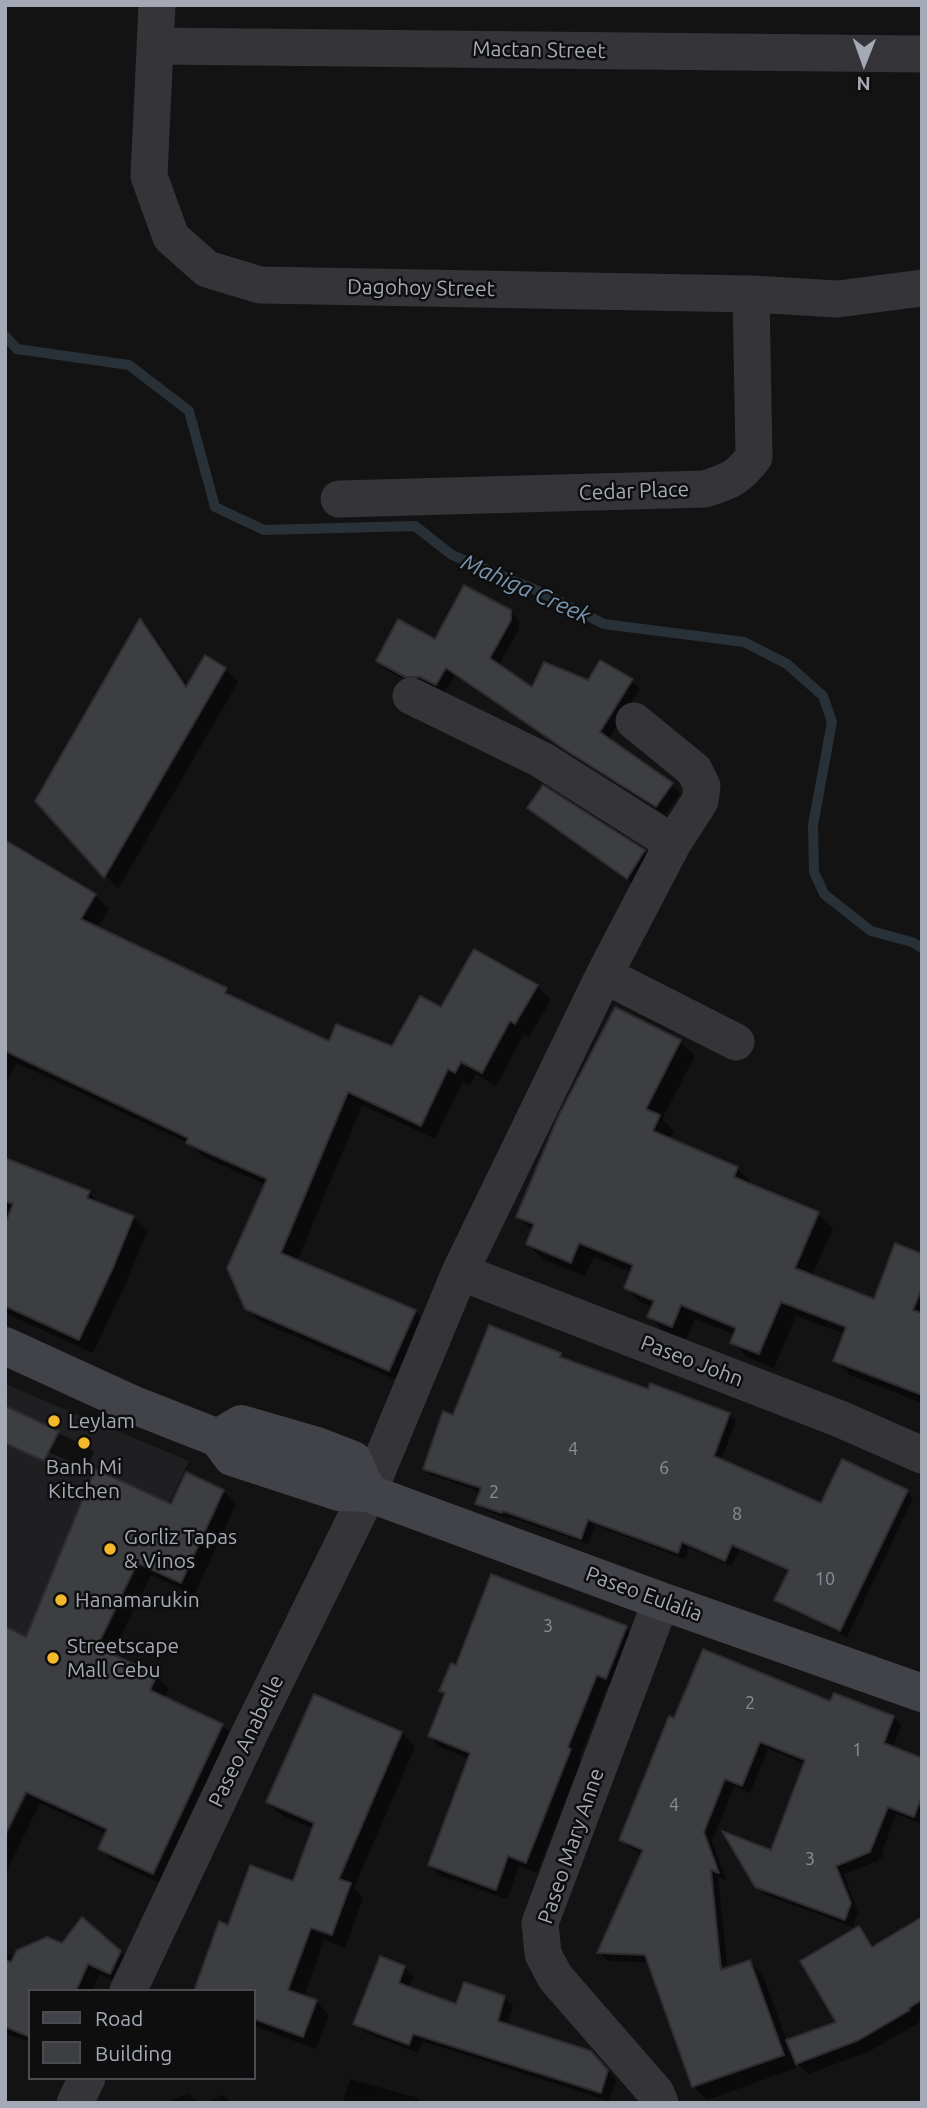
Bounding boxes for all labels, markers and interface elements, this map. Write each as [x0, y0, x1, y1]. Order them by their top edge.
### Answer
north arrow [829, 28, 899, 98]
street label: Mactan Street [472, 36, 606, 64]
text: N [856, 73, 871, 95]
street label: Dagohoy Street [347, 274, 495, 302]
street label: Cedar Place [578, 476, 690, 506]
water label: Mahiga Creek [457, 548, 595, 630]
street label: Paseo John [637, 1330, 747, 1392]
place label: Leylam [68, 1408, 135, 1434]
marker: Leylam [46, 1413, 62, 1429]
marker: Banh Mi Kitchen [76, 1435, 92, 1451]
house number: 4 [568, 1438, 578, 1460]
place label: Banh Mi Kitchen [46, 1454, 122, 1504]
house number: 6 [659, 1457, 669, 1479]
house number: 2 [489, 1481, 499, 1503]
house number: 8 [732, 1503, 742, 1525]
place label: Gorliz Tapas & Vinos [124, 1524, 237, 1574]
marker: Gorliz Tapas & Vinos [102, 1541, 118, 1557]
street label: Paseo Eulalia [582, 1561, 706, 1627]
house number: 10 [815, 1568, 835, 1590]
place label: Hanamarukin [75, 1587, 200, 1613]
marker: Hanamarukin [53, 1592, 69, 1608]
house number: 3 [543, 1615, 553, 1637]
place label: Streetscape Mall Cebu [67, 1633, 179, 1683]
marker: Streetscape Mall Cebu [45, 1650, 61, 1666]
street label: Paseo Anabelle [203, 1671, 289, 1811]
house number: 2 [745, 1692, 755, 1714]
house number: 1 [852, 1739, 862, 1761]
street label: Paseo Mary Anne [533, 1765, 609, 1927]
house number: 4 [669, 1794, 679, 1816]
house number: 3 [805, 1848, 815, 1870]
legend [28, 1989, 256, 2080]
text: Road [95, 2006, 143, 2030]
text: Building [95, 2041, 172, 2065]

